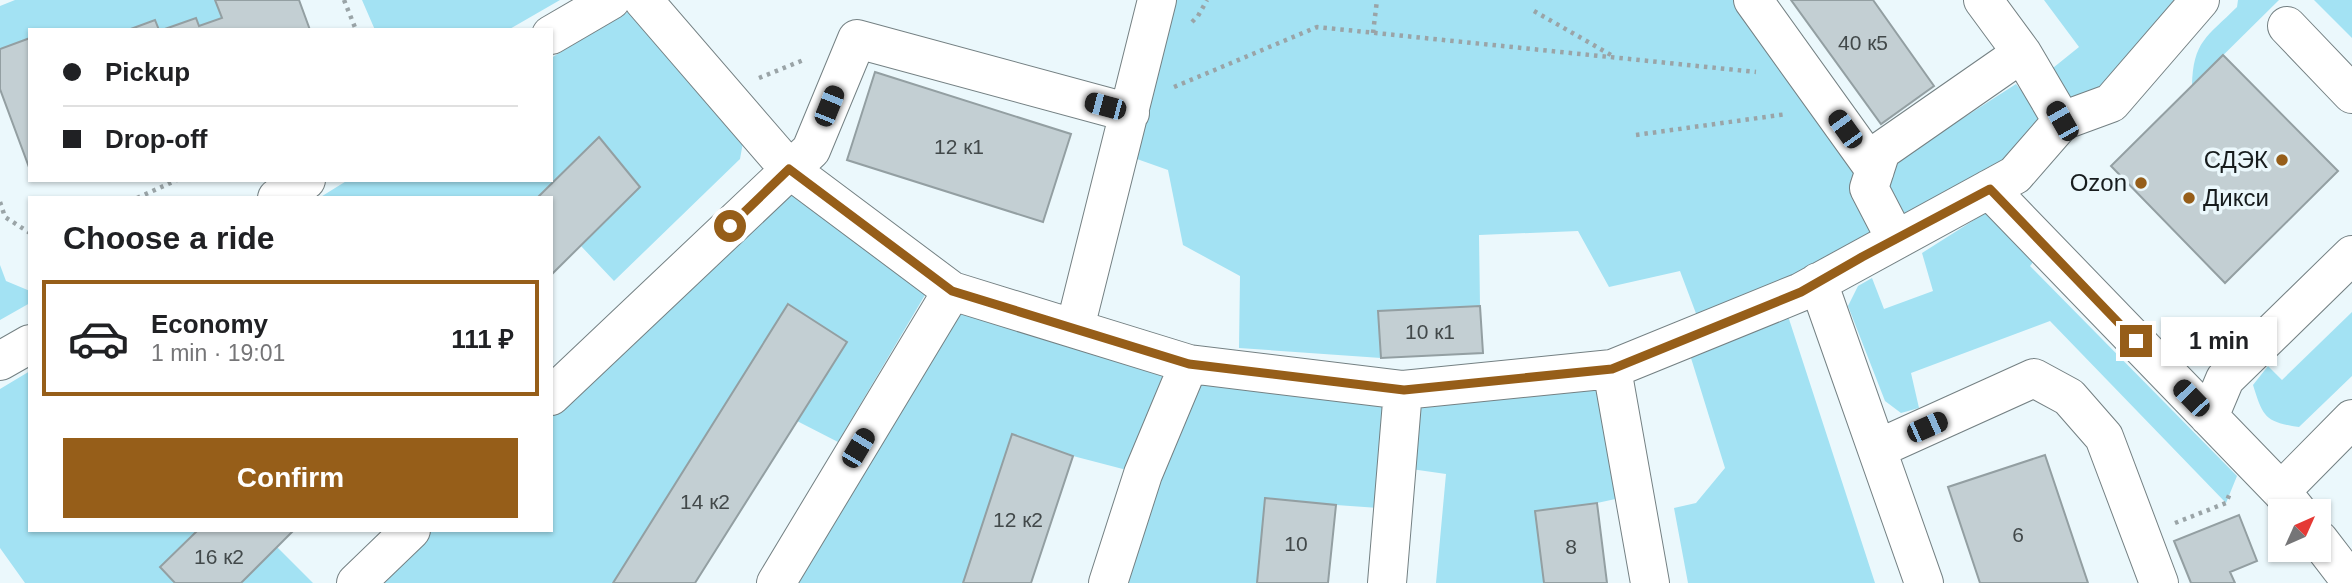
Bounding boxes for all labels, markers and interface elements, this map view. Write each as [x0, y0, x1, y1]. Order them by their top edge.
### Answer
house number: 40 к5 [1838, 31, 1888, 54]
text: Pickup [105, 57, 190, 87]
car [812, 83, 847, 129]
car [1082, 90, 1129, 122]
car [2043, 98, 2082, 144]
car [1825, 106, 1866, 152]
text: Drop-off [105, 124, 208, 154]
house number: 12 к1 [934, 135, 984, 158]
place label: СДЭК [2204, 146, 2268, 173]
marker: СДЭК [2274, 152, 2290, 168]
place label: Ozon [2070, 169, 2127, 196]
marker: Ozon [2133, 175, 2149, 191]
place label: Дикси [2203, 184, 2269, 211]
marker: Дикси [2181, 190, 2197, 206]
route start [714, 210, 746, 242]
text: Choose a ride [63, 220, 275, 256]
icon: car [67, 307, 130, 370]
text: Economy [151, 309, 268, 339]
callout: 1 min [2160, 316, 2276, 366]
house number: 10 к1 [1405, 320, 1455, 343]
text: 111 ₽ [451, 324, 514, 354]
route end [2120, 325, 2152, 357]
text: 1 min [2189, 328, 2249, 354]
text: 1 min · 19:01 [151, 340, 285, 366]
car [2169, 376, 2214, 420]
car [1904, 409, 1951, 445]
car [839, 425, 878, 471]
button: Confirm [63, 438, 518, 518]
house number: 14 к2 [680, 490, 730, 513]
north arrow [2268, 499, 2331, 562]
map controls [2268, 499, 2331, 562]
house number: 12 к2 [993, 508, 1043, 531]
house number: 6 [2012, 523, 2024, 546]
house number: 10 [1284, 532, 1308, 555]
house number: 8 [1565, 535, 1577, 558]
house number: 16 к2 [194, 545, 244, 568]

